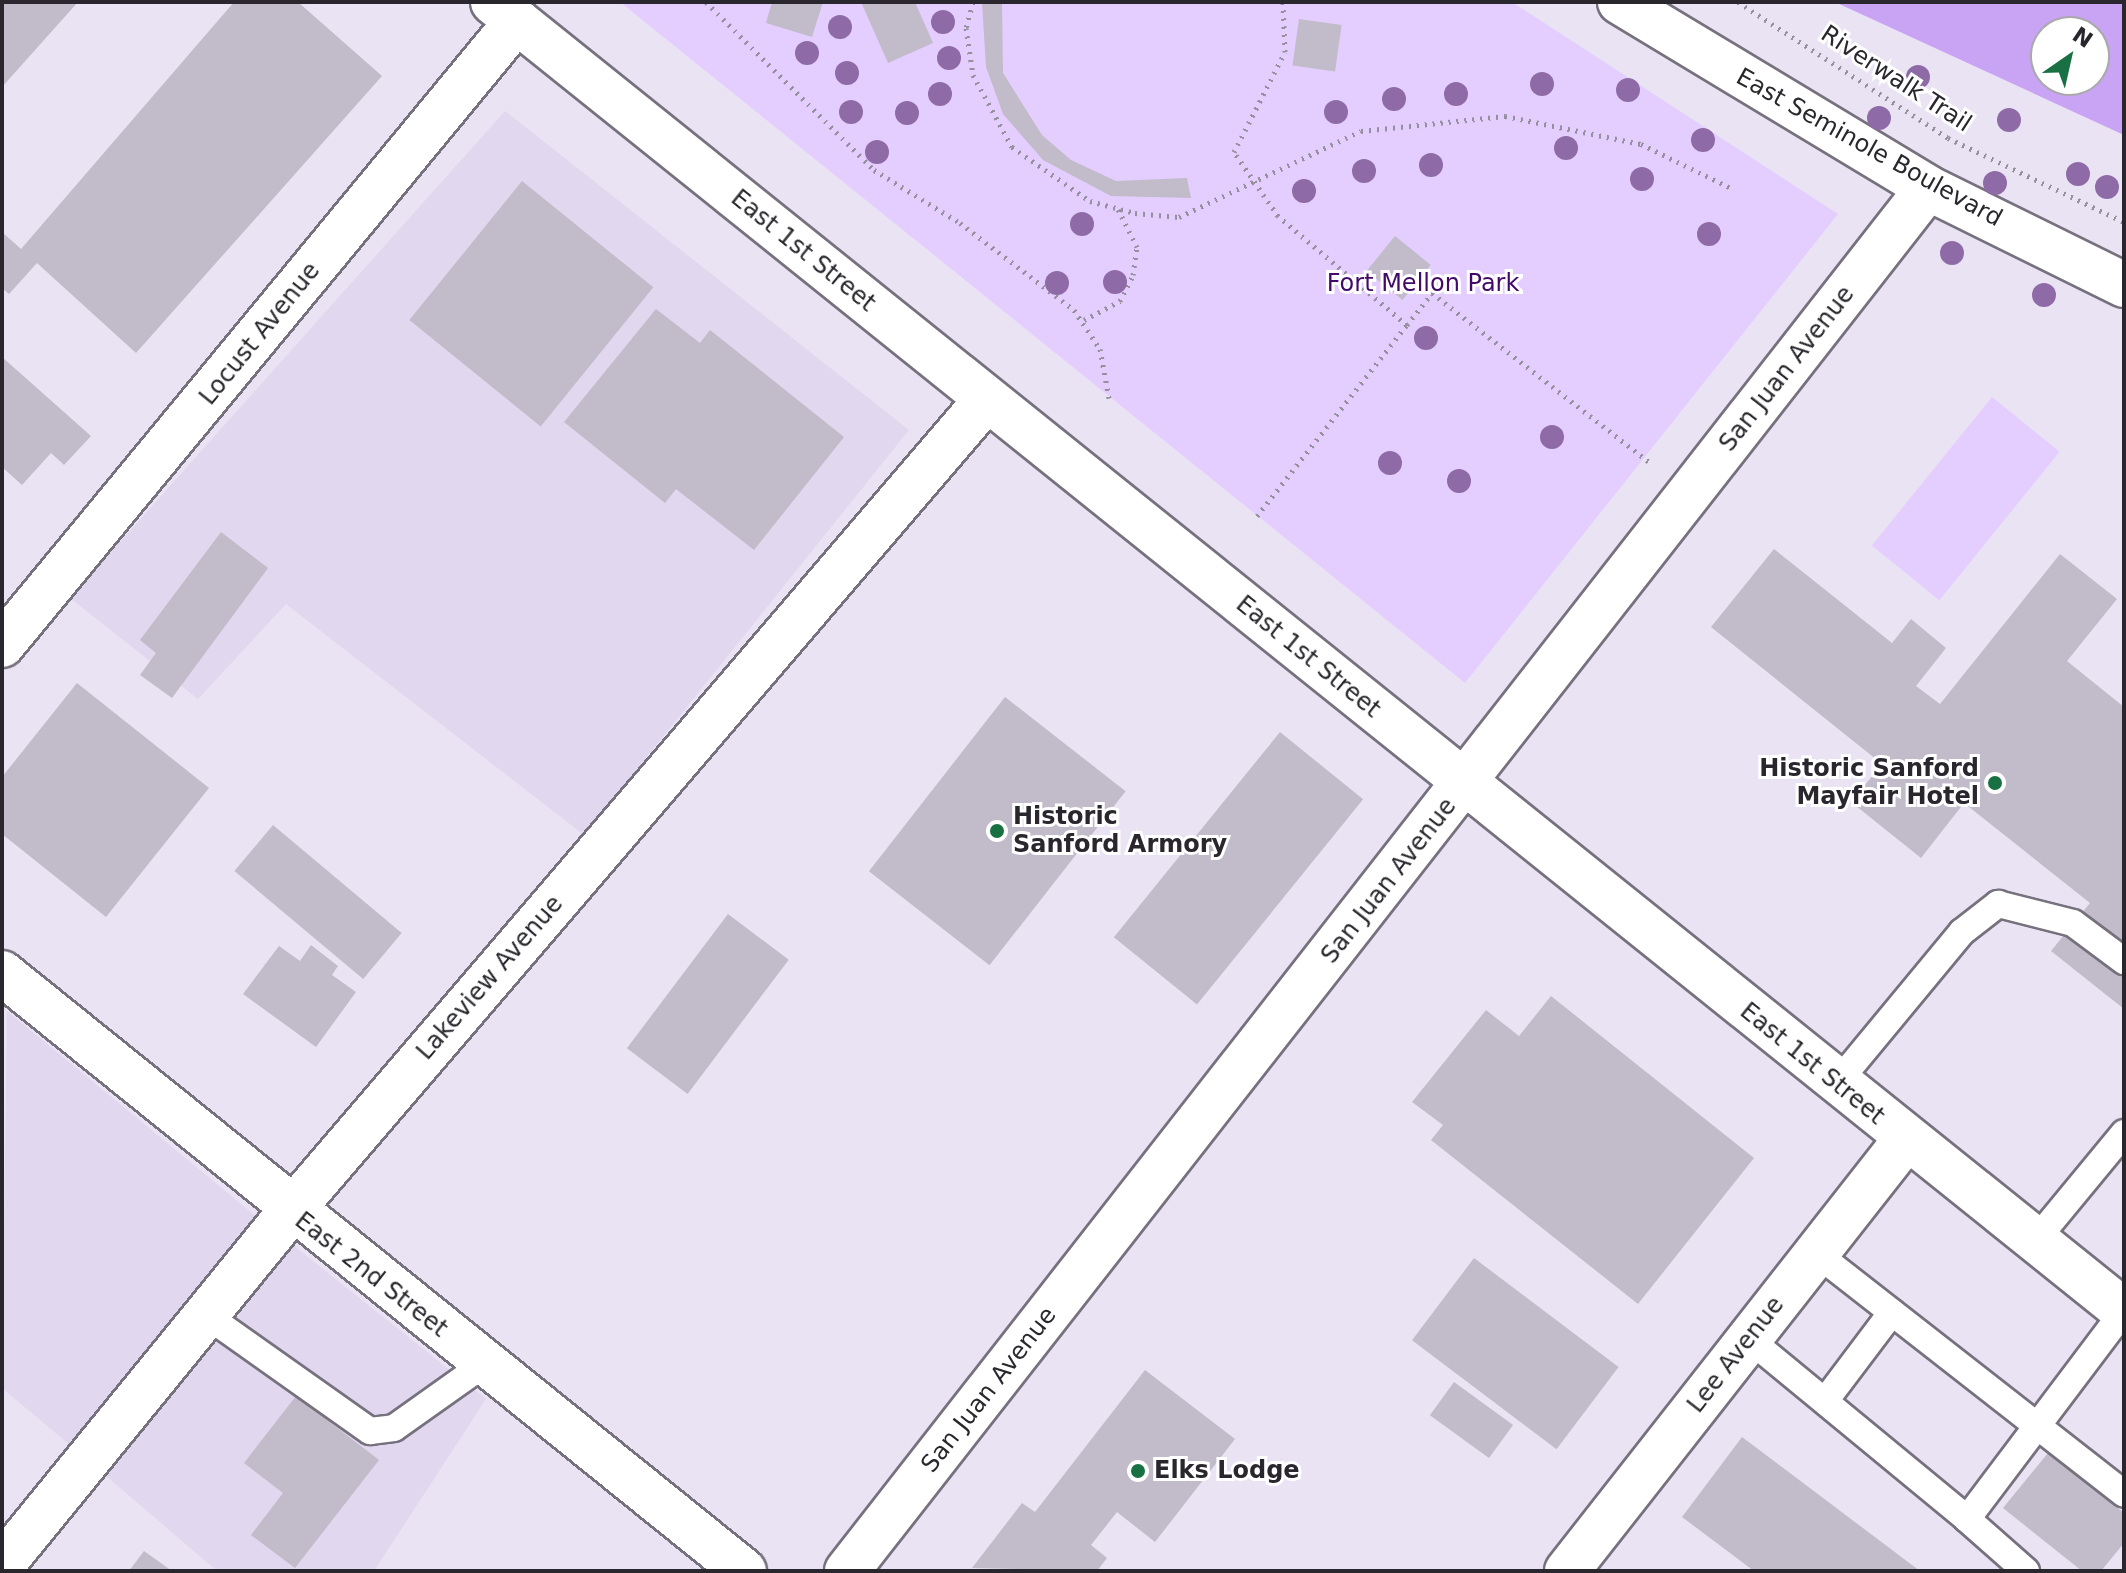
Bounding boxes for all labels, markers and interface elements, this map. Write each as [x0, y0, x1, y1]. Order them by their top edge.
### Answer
north arrow [2030, 16, 2110, 96]
street label: Riverwalk Trail [1815, 20, 1977, 138]
text: N [2068, 22, 2097, 53]
street label: East Seminole Boulevard [1731, 63, 2007, 233]
street label: East 1st Street [725, 184, 881, 318]
street label: Locust Avenue [194, 257, 326, 411]
park label: Fort Mellon Park [1327, 270, 1519, 298]
street label: San Juan Avenue [1714, 281, 1860, 457]
street label: East 1st Street [1230, 590, 1386, 724]
place label: Historic Sanford Mayfair Hotel [1759, 755, 1979, 811]
marker: Historic Sanford Mayfair Hotel [1986, 774, 2004, 792]
street label: San Juan Avenue [1316, 793, 1462, 969]
place label: Historic Sanford Armory [1013, 803, 1227, 859]
marker: Historic Sanford Armory [988, 822, 1006, 840]
street label: Lakeview Avenue [411, 890, 569, 1066]
street label: East 1st Street [1734, 997, 1890, 1131]
street label: East 2nd Street [289, 1206, 453, 1344]
street label: Lee Avenue [1682, 1291, 1790, 1419]
street label: San Juan Avenue [916, 1302, 1062, 1478]
place label: Elks Lodge [1154, 1457, 1300, 1485]
marker: Elks Lodge [1129, 1462, 1147, 1480]

